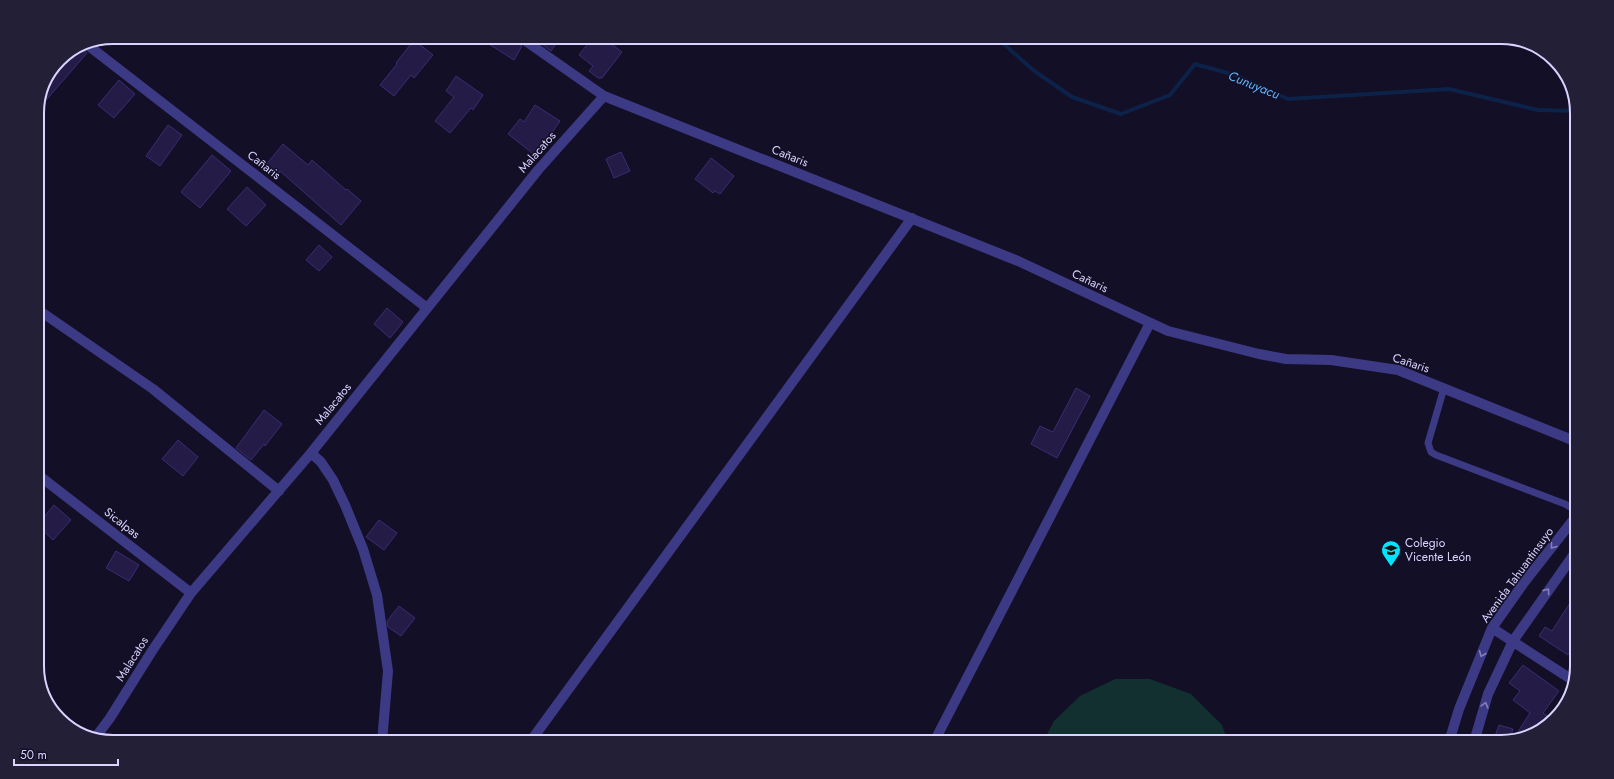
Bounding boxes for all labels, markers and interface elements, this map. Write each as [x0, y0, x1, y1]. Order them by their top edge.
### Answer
water label: Cunuyacu [1225, 66, 1283, 104]
street label: Malacatos [514, 127, 560, 177]
street label: Cañaris [769, 141, 811, 172]
street label: Cañaris [243, 146, 285, 184]
street label: Cañaris [1069, 265, 1111, 297]
street label: Cañaris [1390, 349, 1432, 378]
street label: Malacatos [310, 379, 356, 429]
street label: Sicalpas [100, 503, 144, 543]
street label: Avenida Tahuantinsuyo [1476, 523, 1558, 626]
place label: Colegio Vicente León [1405, 534, 1471, 566]
school or university icon: Colegio Vicente León [1380, 539, 1402, 567]
one-way arrow [1550, 542, 1557, 549]
one-way arrow [1542, 589, 1549, 596]
street label: Malacatos [111, 633, 153, 685]
one-way arrow [1478, 651, 1486, 658]
one-way arrow [1480, 701, 1489, 708]
scale bar [14, 741, 118, 767]
text: 50 m [20, 746, 47, 764]

